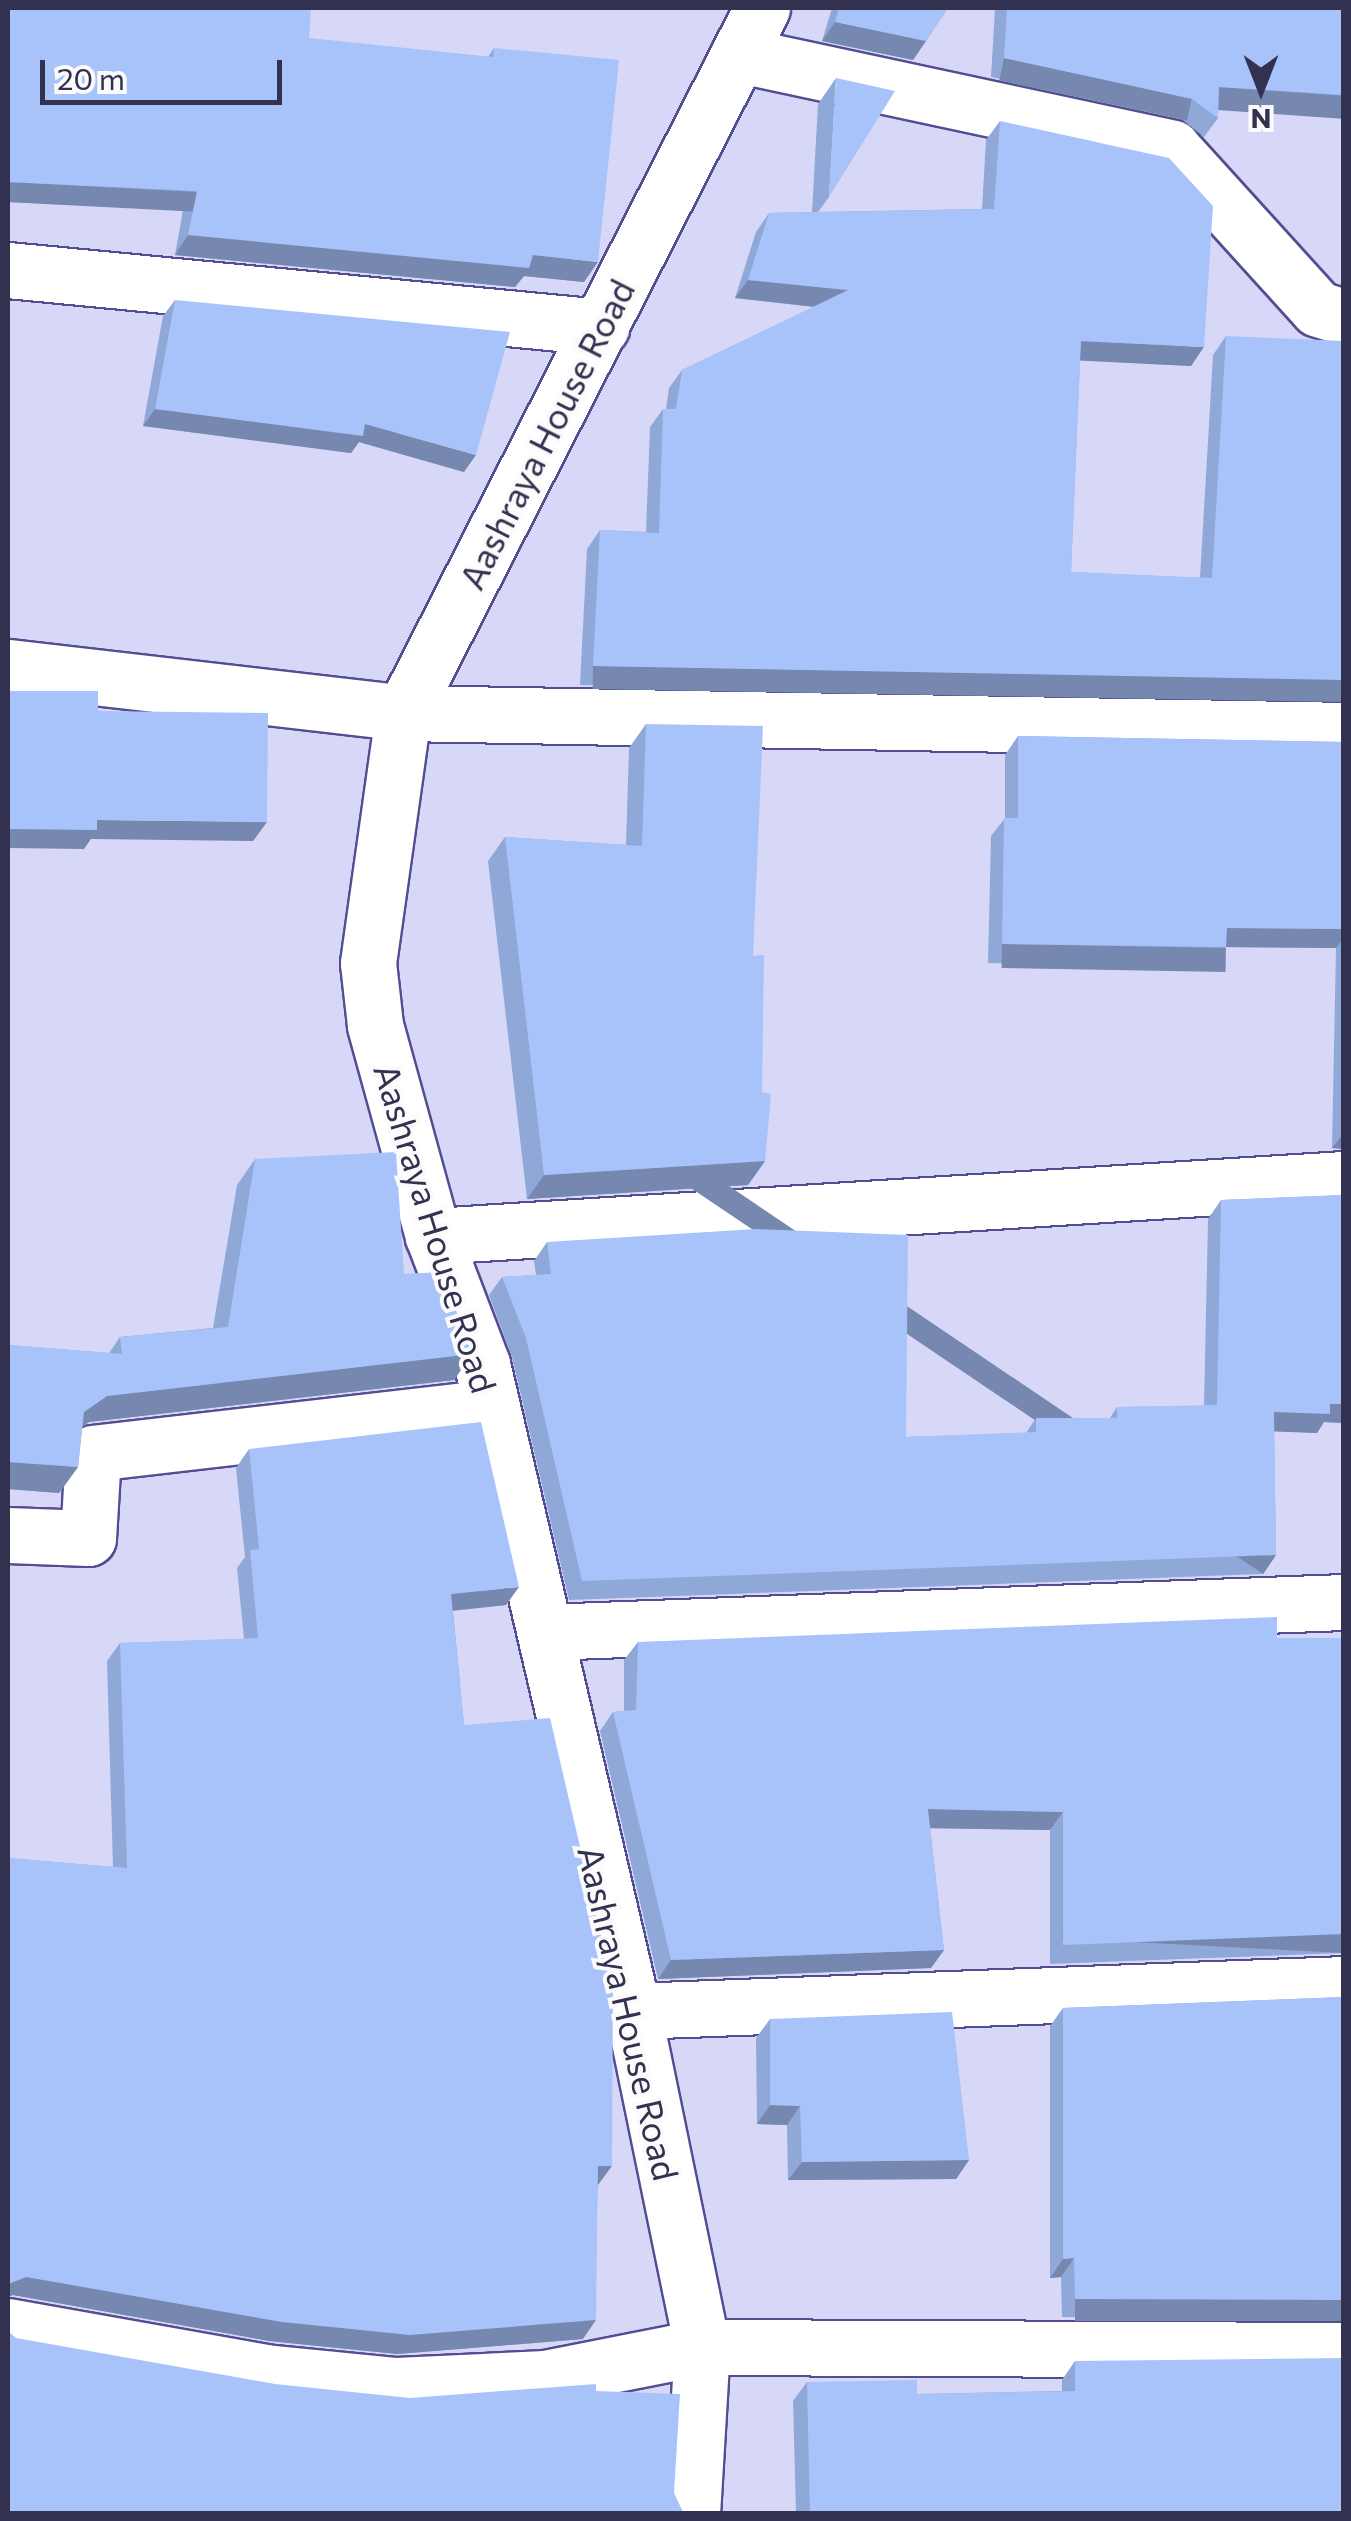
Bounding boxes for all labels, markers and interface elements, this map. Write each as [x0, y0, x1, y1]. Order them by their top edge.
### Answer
scale bar [45, 40, 288, 102]
north arrow [1211, 40, 1311, 140]
text: 20 m [57, 59, 125, 96]
text: N [1251, 103, 1272, 137]
street label: Aashraya House Road [450, 272, 642, 596]
street label: Aashraya House Road [366, 1058, 506, 1398]
street label: Aashraya House Road [570, 1842, 688, 2184]

